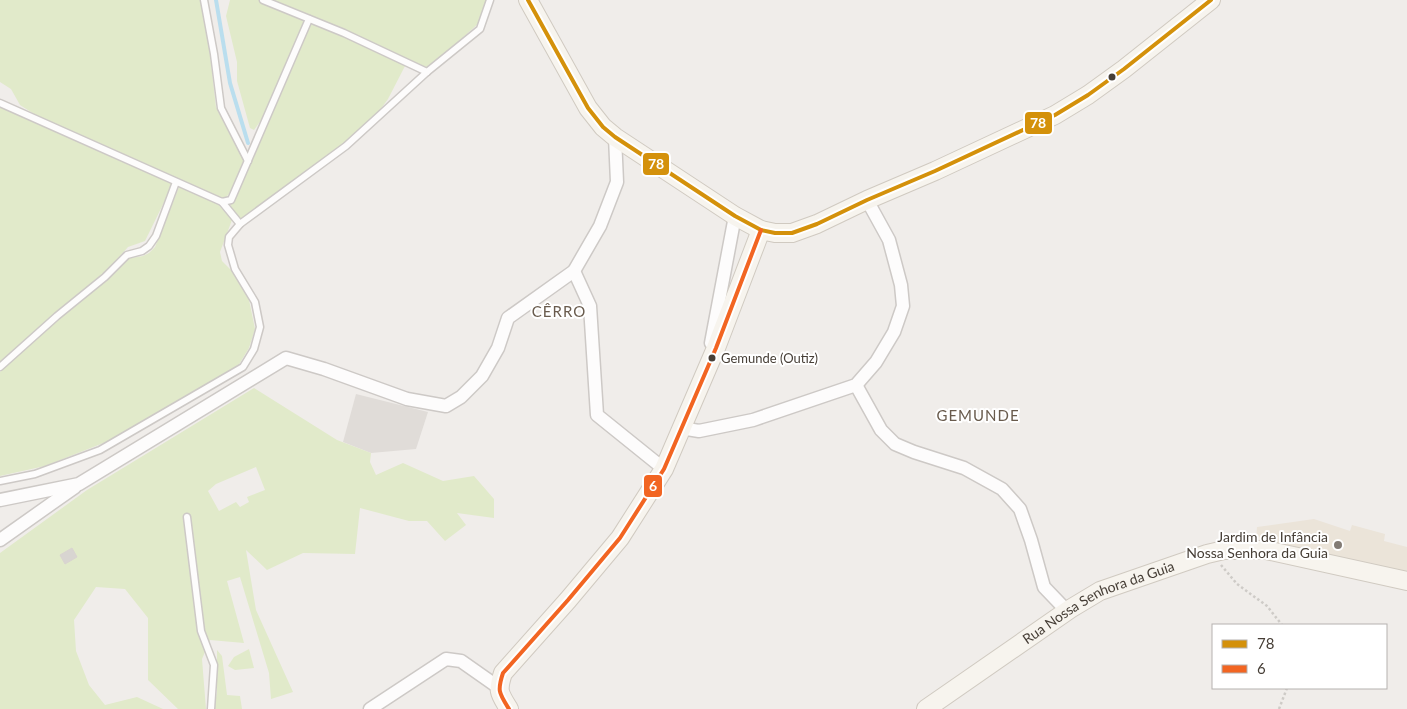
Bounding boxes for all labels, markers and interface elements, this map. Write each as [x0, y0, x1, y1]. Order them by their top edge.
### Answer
unlabelled marker [1107, 72, 1117, 82]
line badge: 78 [1024, 111, 1053, 135]
text: 78 [1030, 114, 1046, 131]
line badge: 78 [642, 152, 670, 176]
text: 78 [648, 155, 664, 172]
district label: CÊRRO [532, 302, 586, 320]
place label: Gemunde (Outiz) [721, 350, 818, 366]
marker: Gemunde (Outiz) [707, 353, 717, 363]
district label: GEMUNDE [936, 406, 1020, 424]
line badge: 6 [643, 474, 663, 498]
text: 6 [649, 477, 657, 494]
place label: Jardim de Infância Nossa Senhora da Guia [1186, 528, 1328, 561]
marker: Jardim de Infância Nossa Senhora da Guia [1332, 539, 1344, 551]
street label: Rua Nossa Senhora da Guia [1019, 557, 1176, 647]
legend [1212, 624, 1387, 689]
text: 78 [1257, 634, 1274, 652]
text: 6 [1257, 659, 1266, 677]

